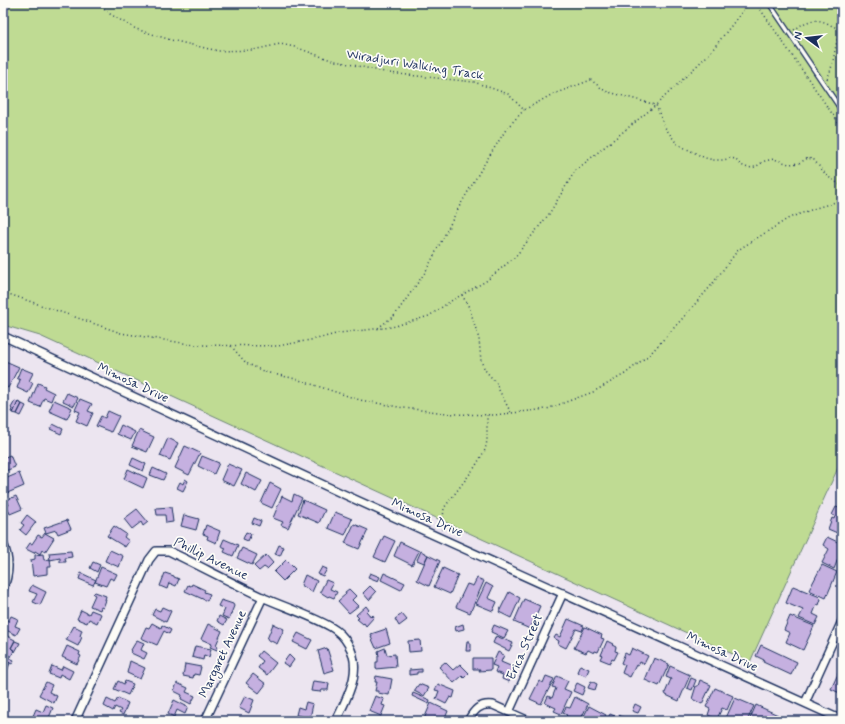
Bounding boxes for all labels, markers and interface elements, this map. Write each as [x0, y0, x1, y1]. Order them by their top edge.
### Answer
north arrow [787, 18, 827, 58]
text: N [791, 30, 806, 41]
street label: Wiradjuri Walking Track [345, 46, 485, 84]
street label: Mimosa Drive [94, 359, 172, 407]
street label: Mimosa Drive [388, 495, 466, 541]
street label: Phillip Avenue [171, 534, 251, 584]
street label: Margaret Avenue [195, 607, 252, 701]
street label: Erica Street [503, 611, 547, 683]
street label: Mimosa Drive [683, 628, 761, 676]

